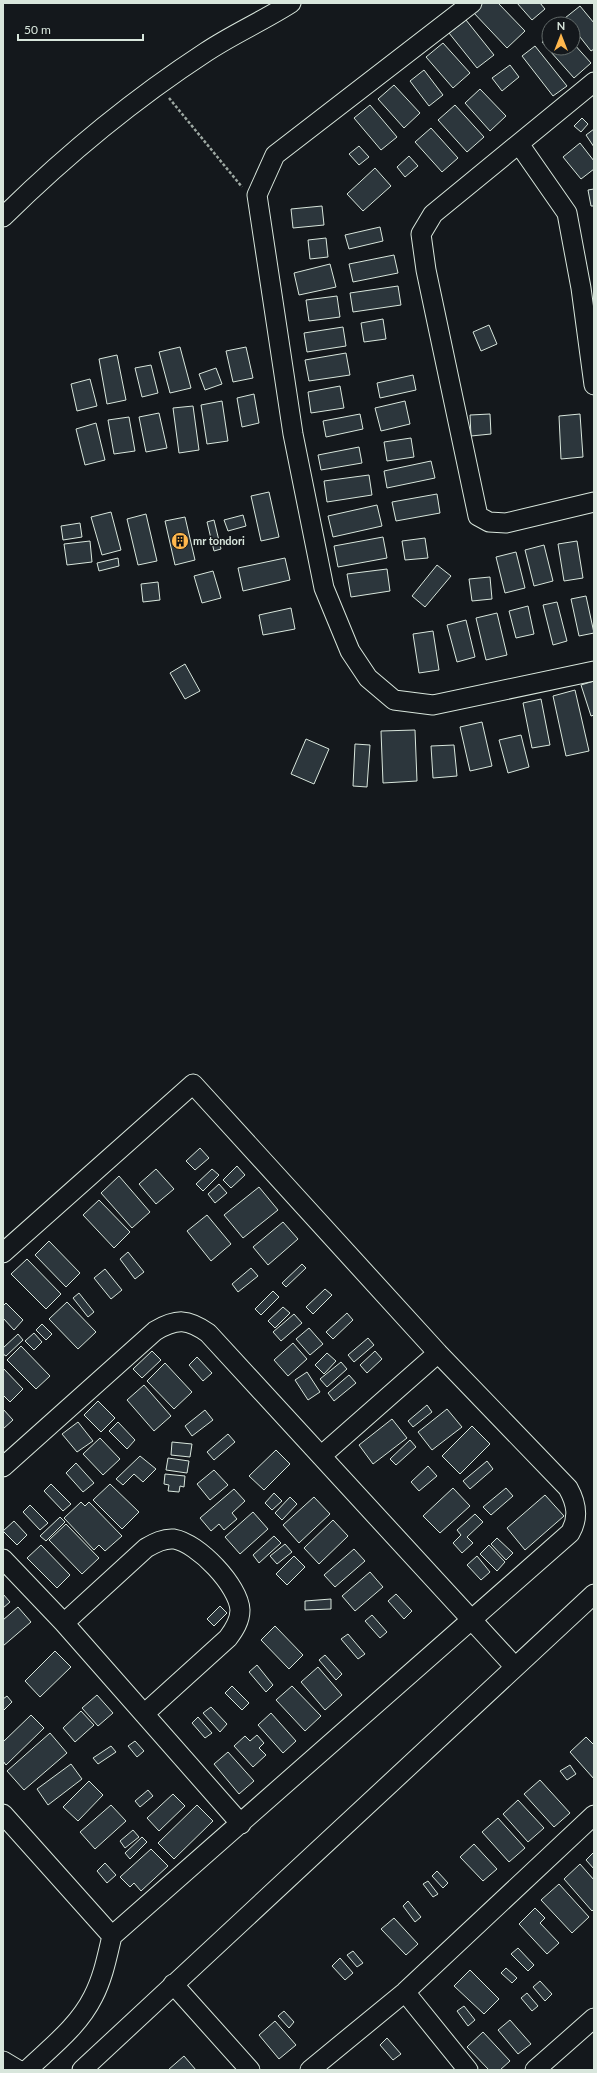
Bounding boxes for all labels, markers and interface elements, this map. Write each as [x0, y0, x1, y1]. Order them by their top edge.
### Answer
scale bar [18, 16, 143, 42]
north arrow [541, 16, 581, 56]
text: N [557, 19, 565, 32]
text: 50 m [24, 22, 51, 37]
building icon: mr tondori [170, 531, 190, 551]
place label: mr tondori [193, 534, 245, 547]

